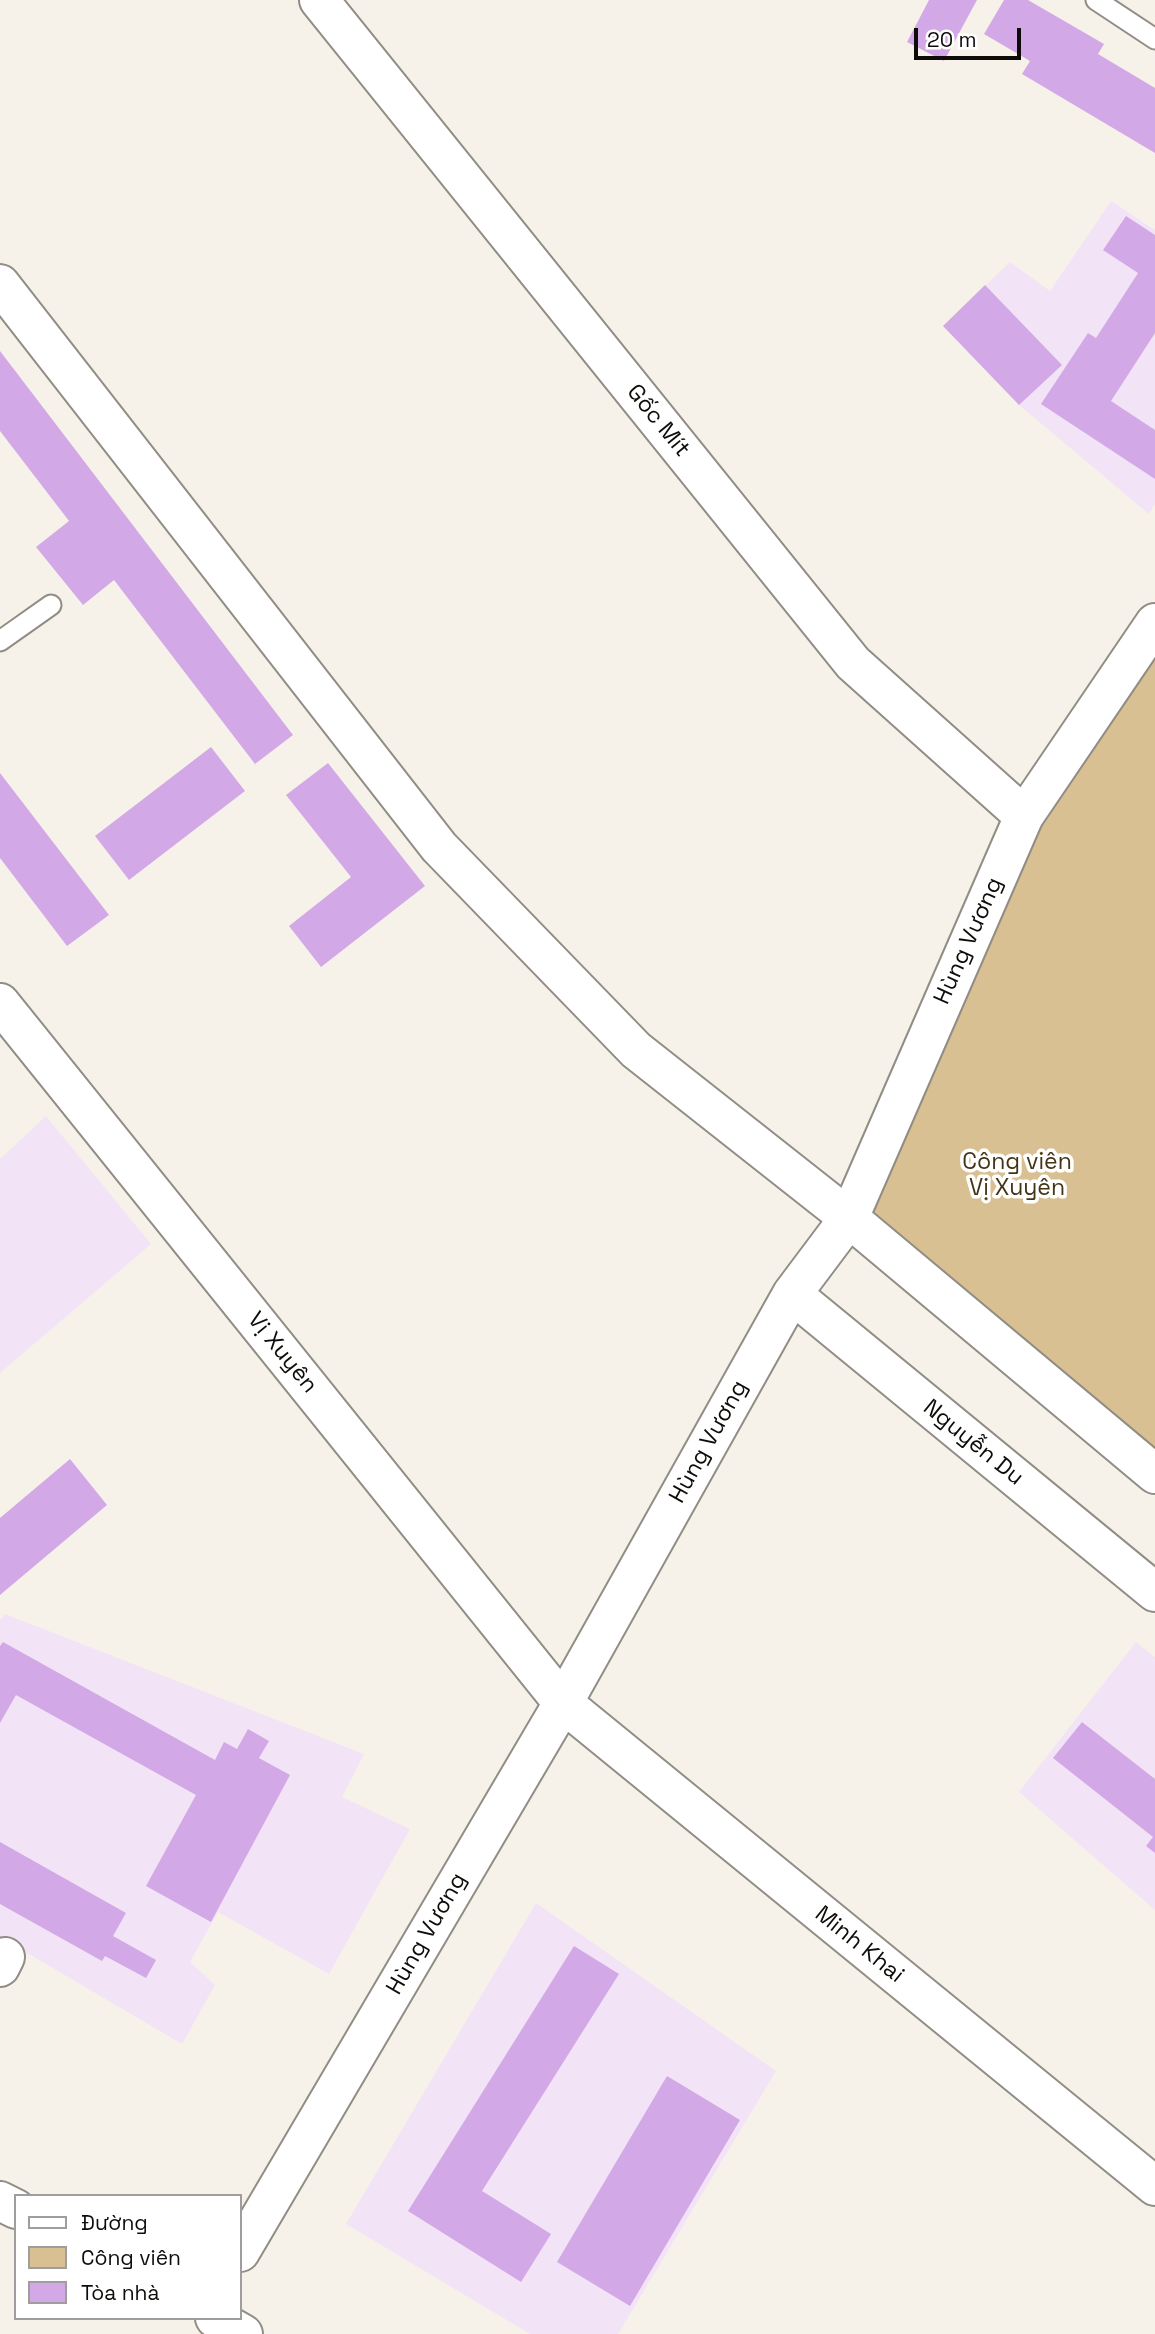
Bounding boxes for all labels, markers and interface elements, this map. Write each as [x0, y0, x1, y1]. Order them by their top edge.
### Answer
scale bar [917, 14, 1024, 58]
text: 20 m [927, 26, 977, 53]
street label: Gốc Mít [620, 379, 696, 463]
street label: Hùng Vương [929, 873, 1009, 1009]
park label: Công viên Vị Xuyên [962, 1149, 1072, 1203]
street label: Vị Xuyên [241, 1307, 323, 1399]
street label: Hùng Vương [664, 1376, 754, 1508]
street label: Nguyễn Du [917, 1394, 1029, 1492]
street label: Hùng Vương [381, 1868, 473, 2000]
street label: Minh Khai [809, 1901, 909, 1989]
legend [14, 2194, 242, 2320]
text: Đường [81, 2209, 148, 2236]
text: Công viên [81, 2244, 181, 2271]
text: Tòa nhà [81, 2279, 160, 2306]

